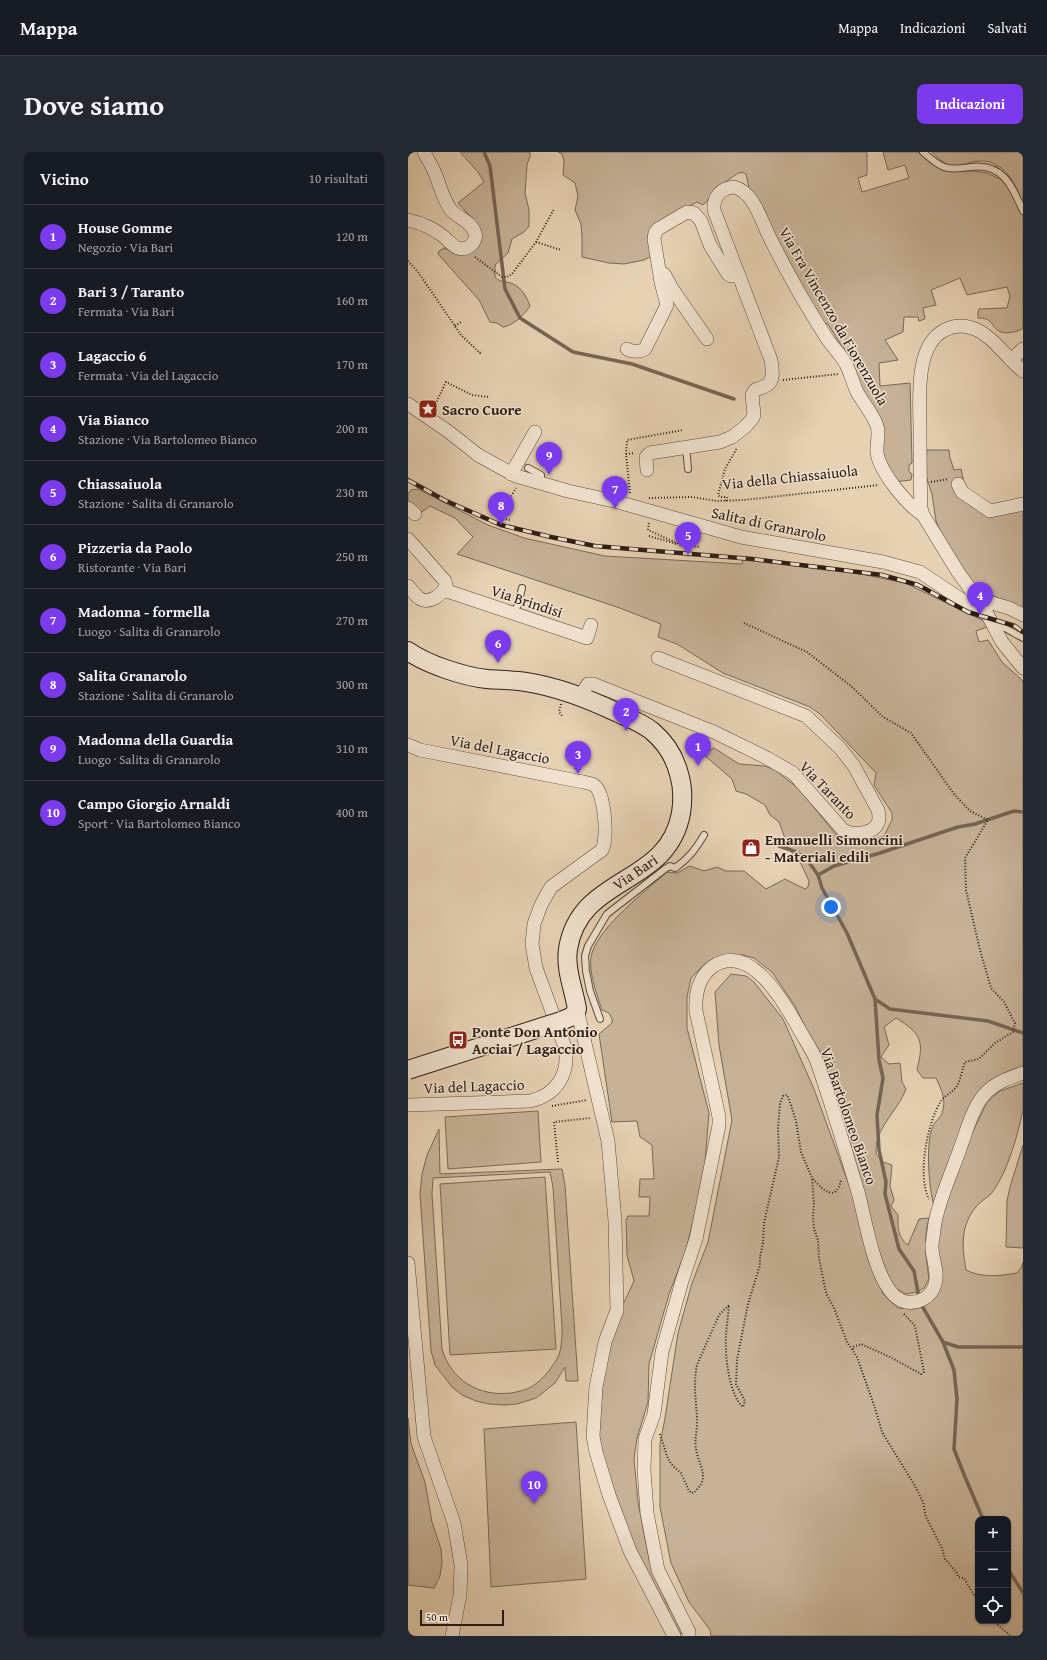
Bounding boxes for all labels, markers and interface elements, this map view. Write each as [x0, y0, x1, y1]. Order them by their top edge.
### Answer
text: Mappa [20, 14, 77, 42]
text: Mappa [838, 18, 878, 38]
text: Indicazioni [900, 18, 965, 38]
text: Salvati [987, 18, 1027, 38]
text: Dove siamo [24, 84, 164, 125]
button: Indicazioni [917, 84, 1023, 124]
text: Vicino [40, 166, 89, 191]
text: 10 risultati [309, 169, 368, 188]
text: House Gomme [78, 217, 172, 238]
street label: Via Fra Vincenzo da Fiorenzuola [774, 223, 894, 409]
text: 1 [50, 227, 56, 246]
text: 120 m [336, 227, 368, 246]
text: Negozio · Via Bari [78, 238, 173, 257]
text: Bari 3 / Taranto [78, 281, 184, 302]
text: 2 [50, 291, 56, 310]
text: 160 m [336, 291, 368, 310]
text: Fermata · Via Bari [78, 302, 174, 321]
text: Lagaccio 6 [78, 345, 147, 366]
text: 3 [50, 355, 56, 374]
text: 170 m [336, 355, 368, 374]
text: Fermata · Via del Lagaccio [78, 366, 218, 385]
place icon: Sacro Cuore [417, 398, 439, 420]
place label: Sacro Cuore [442, 399, 522, 420]
text: Via Bianco [78, 409, 149, 430]
text: 4 [50, 419, 56, 438]
text: 200 m [336, 419, 368, 438]
text: Stazione · Via Bartolomeo Bianco [78, 430, 257, 449]
pin: 9 [536, 442, 562, 475]
street label: Via della Chiassaiuola [721, 459, 859, 495]
text: Chiassaiuola [78, 473, 162, 494]
pin: 7 [602, 476, 628, 509]
text: 5 [50, 483, 56, 502]
text: 230 m [336, 483, 368, 502]
pin: 8 [488, 492, 514, 525]
text: Stazione · Salita di Granarolo [78, 494, 234, 513]
street label: Salita di Granarolo [710, 502, 829, 547]
pin: 5 [675, 522, 701, 555]
text: Pizzeria da Paolo [78, 537, 192, 558]
text: 6 [50, 547, 56, 566]
text: 250 m [336, 547, 368, 566]
text: Ristorante · Via Bari [78, 558, 186, 577]
street label: Via Brindisi [488, 580, 566, 622]
pin: 4 [967, 582, 993, 615]
text: Madonna - formella [78, 601, 210, 622]
text: 7 [50, 611, 56, 630]
text: 270 m [336, 611, 368, 630]
text: Luogo · Salita di Granarolo [78, 622, 220, 641]
pin: 6 [485, 630, 511, 663]
text: Salita Granarolo [78, 665, 187, 686]
text: 8 [50, 675, 56, 694]
text: 300 m [336, 675, 368, 694]
text: Stazione · Salita di Granarolo [78, 686, 234, 705]
pin: 2 [613, 698, 639, 731]
text: Madonna della Guardia [78, 729, 233, 750]
street label: Via del Lagaccio [448, 729, 552, 769]
pin: 1 [685, 733, 711, 766]
text: 9 [50, 739, 56, 758]
text: 310 m [336, 739, 368, 758]
pin: 3 [565, 741, 591, 774]
text: Luogo · Salita di Granarolo [78, 750, 220, 769]
street label: Via Taranto [795, 756, 861, 824]
text: Campo Giorgio Arnaldi [78, 793, 230, 814]
text: 10 [46, 803, 60, 822]
text: 400 m [336, 803, 368, 822]
text: Sport · Via Bartolomeo Bianco [78, 814, 240, 833]
place label: Emanuelli Simoncini - Materiali edili [765, 829, 903, 867]
shop icon: Emanuelli Simoncini - Materiali edili [740, 837, 762, 859]
street label: Via Bari [608, 849, 662, 895]
your location [821, 897, 841, 917]
place label: Ponte Don Antonio Acciai / Lagaccio [472, 1021, 597, 1059]
bus stop icon: Ponte Don Antonio Acciai / Lagaccio [447, 1029, 469, 1051]
street label: Via Bartolomeo Bianco [816, 1045, 882, 1188]
street label: Via del Lagaccio [423, 1074, 525, 1098]
pin: 10 [521, 1471, 547, 1504]
map controls [975, 1516, 1011, 1624]
button: + [975, 1516, 1011, 1552]
button: − [975, 1552, 1011, 1588]
button: locate [975, 1588, 1011, 1624]
scale bar [420, 1608, 504, 1627]
text: 50 m [426, 1609, 448, 1625]

